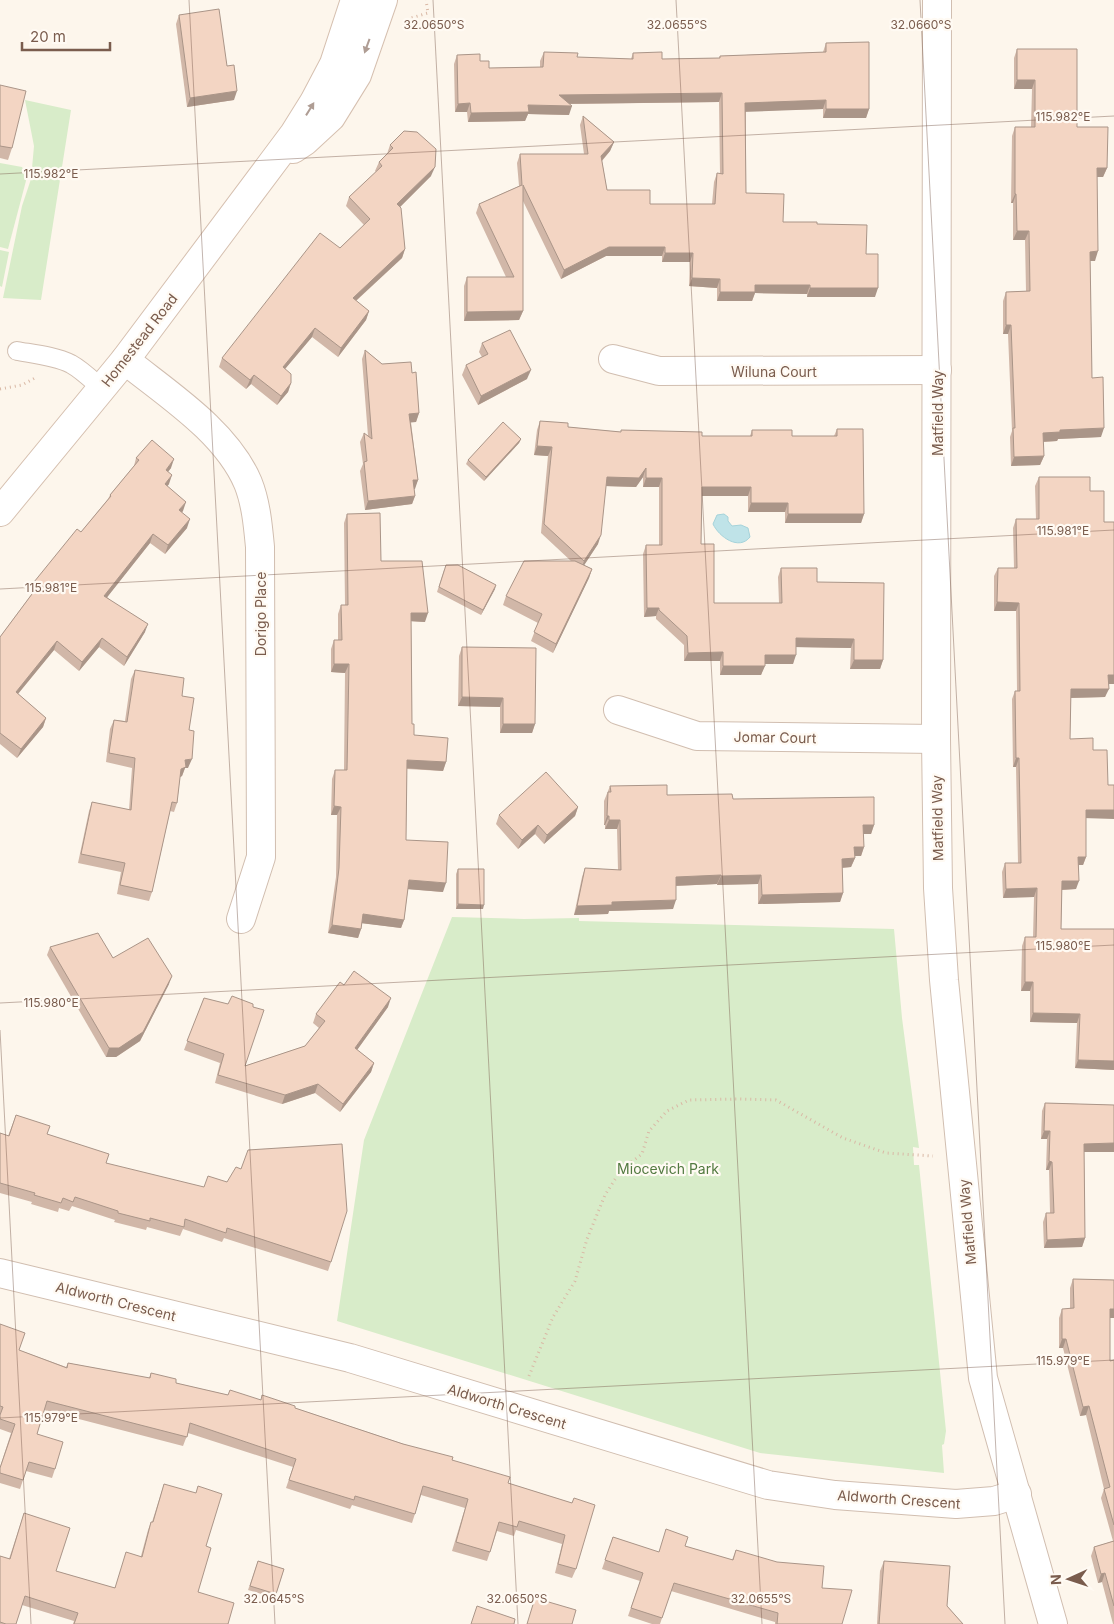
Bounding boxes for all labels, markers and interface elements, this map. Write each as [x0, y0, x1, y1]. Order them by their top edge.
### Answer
text: 32.0650°S [404, 17, 465, 32]
text: 32.0655°S [647, 17, 708, 32]
text: 32.0660°S [890, 17, 952, 32]
scale bar [22, 20, 110, 52]
text: 20 m [30, 27, 66, 46]
one-way arrow [363, 39, 371, 54]
one-way arrow [305, 102, 314, 116]
text: 115.982°E [1036, 109, 1090, 124]
text: 115.982°E [24, 166, 78, 181]
street label: Homestead Road [97, 290, 181, 390]
street label: Wiluna Court [731, 363, 817, 380]
street label: Matfield Way [929, 370, 946, 456]
text: 115.981°E [1037, 523, 1089, 538]
street label: Dorigo Place [252, 572, 269, 656]
text: 115.981°E [25, 580, 77, 595]
street label: Jomar Court [734, 728, 817, 746]
street label: Matfield Way [928, 775, 946, 861]
text: 115.980°E [1035, 938, 1091, 953]
text: 115.980°E [23, 995, 79, 1010]
park label: Miocevich Park [617, 1160, 719, 1177]
street label: Matfield Way [955, 1178, 979, 1266]
street label: Aldworth Crescent [54, 1278, 178, 1324]
text: 115.979°E [1036, 1353, 1090, 1368]
street label: Aldworth Crescent [446, 1380, 569, 1432]
text: 115.979°E [24, 1410, 78, 1425]
street label: Aldworth Crescent [837, 1486, 962, 1512]
north arrow [1044, 1554, 1094, 1604]
text: N [1047, 1574, 1064, 1585]
text: 32.0645°S [243, 1591, 305, 1606]
text: 32.0650°S [487, 1591, 548, 1606]
text: 32.0655°S [731, 1591, 792, 1606]

